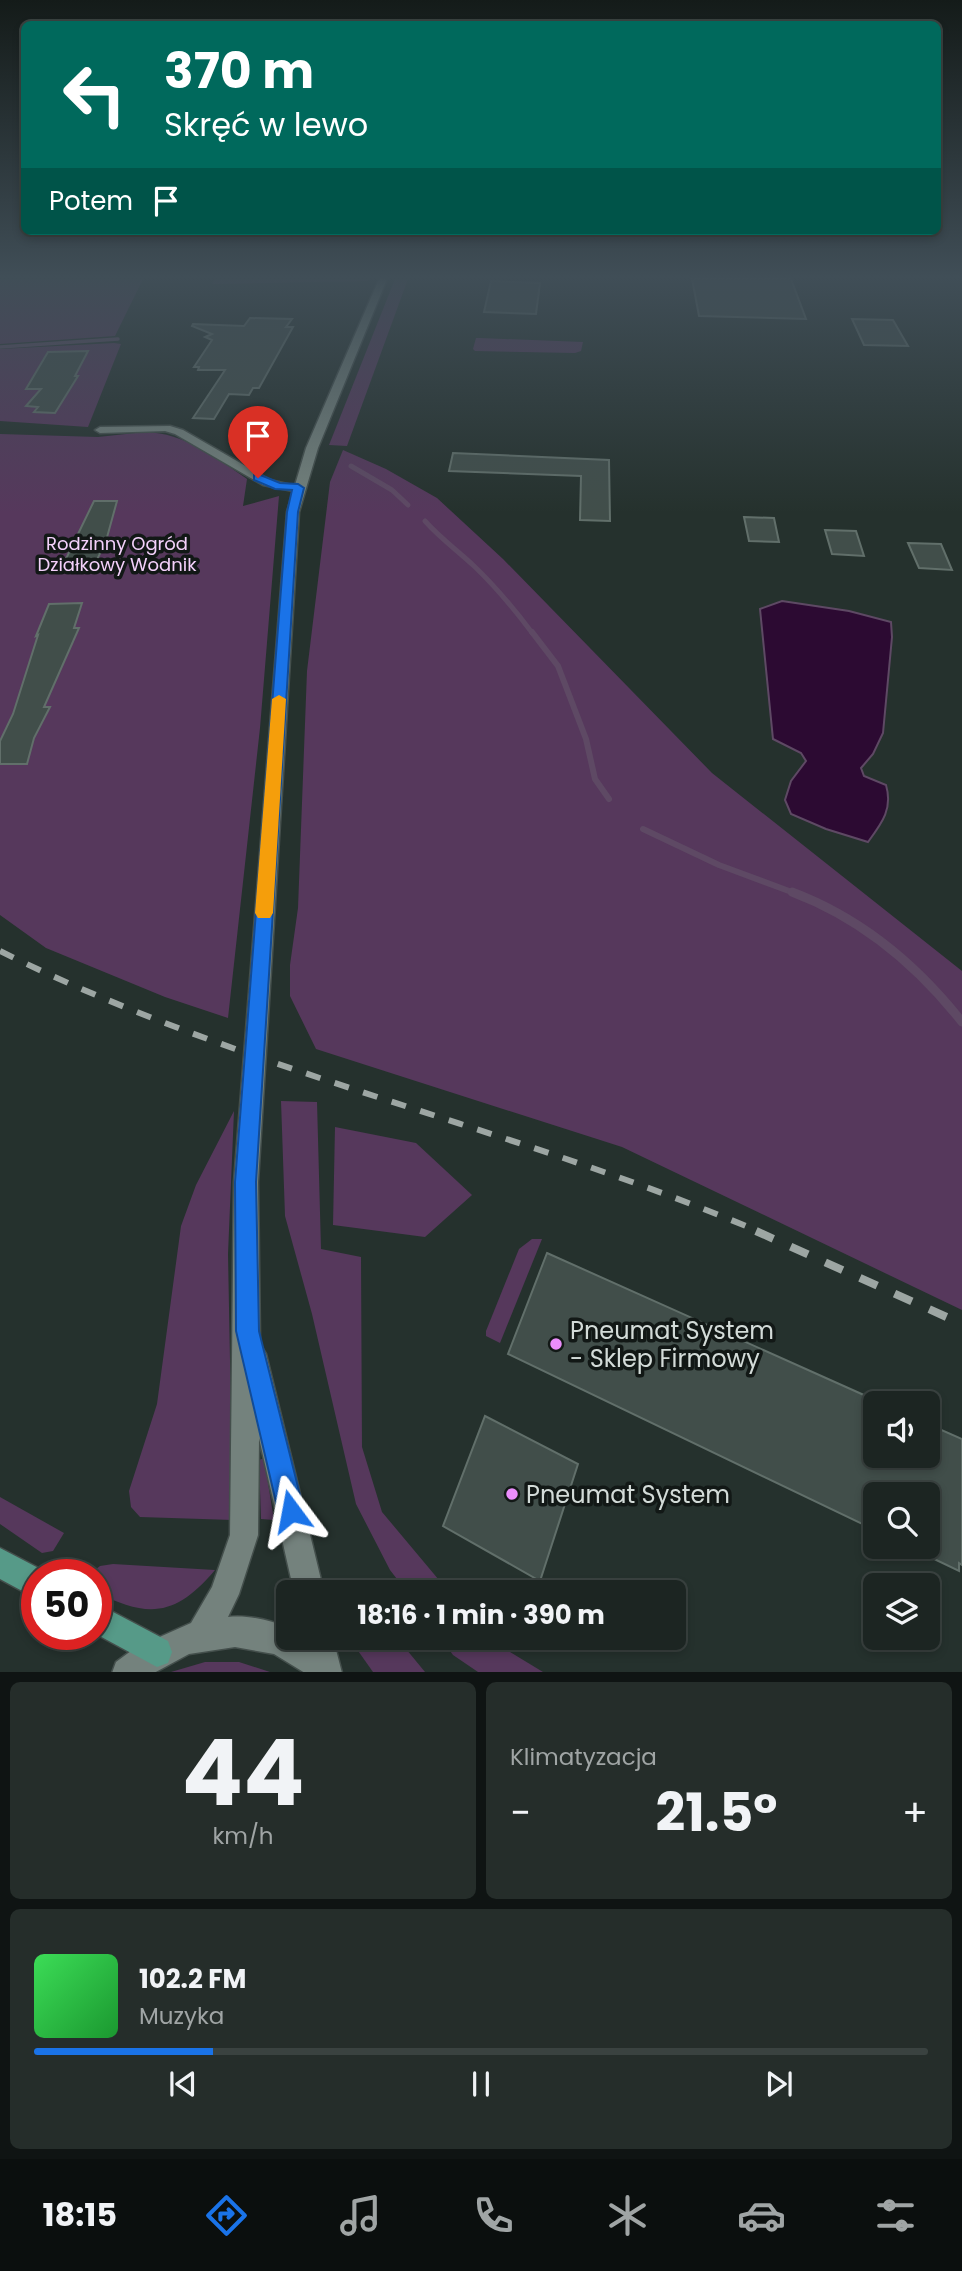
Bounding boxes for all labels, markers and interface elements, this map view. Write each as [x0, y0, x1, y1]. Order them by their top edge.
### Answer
text: 370 m [164, 37, 314, 105]
icon: left [49, 49, 140, 140]
text: Skręć w lewo [164, 102, 368, 147]
icon: arrive [147, 182, 185, 220]
text: Potem [49, 183, 133, 219]
pin [228, 406, 288, 478]
icon: arrive [239, 417, 277, 455]
park label: Rodzinny Ogród Działkowy Wodnik [38, 531, 197, 577]
place label: Pneumat System - Sklep Firmowy [570, 1314, 774, 1375]
marker: Pneumat System - Sklep Firmowy [548, 1336, 564, 1352]
map controls [863, 1391, 940, 1650]
button: sound [863, 1391, 940, 1468]
position arrow [254, 1474, 328, 1548]
place label: Pneumat System [526, 1478, 730, 1511]
button: search [863, 1482, 940, 1559]
marker: Pneumat System [504, 1486, 520, 1502]
speed limit sign: 50 [21, 1559, 112, 1650]
button: layers [863, 1573, 940, 1650]
text: 18:16 · 1 min · 390 m [357, 1597, 605, 1633]
text: 44 [181, 1709, 305, 1837]
text: Klimatyzacja [510, 1741, 657, 1773]
text: 21.5° [656, 1776, 777, 1849]
text: − [510, 1786, 531, 1839]
text: + [902, 1786, 928, 1839]
text: km/h [212, 1820, 274, 1852]
text: 102.2 FM [139, 1961, 246, 1997]
text: Muzyka [139, 2000, 224, 2032]
icon: previous [164, 2065, 202, 2103]
icon: pause [462, 2065, 500, 2103]
icon: next [760, 2065, 798, 2103]
icon: directions [202, 2191, 251, 2240]
icon: music [336, 2191, 385, 2240]
icon: phone [469, 2191, 518, 2240]
icon: climate [603, 2191, 652, 2240]
icon: car [737, 2191, 786, 2240]
icon: filters [871, 2191, 920, 2240]
text: 18:15 [42, 2192, 117, 2237]

